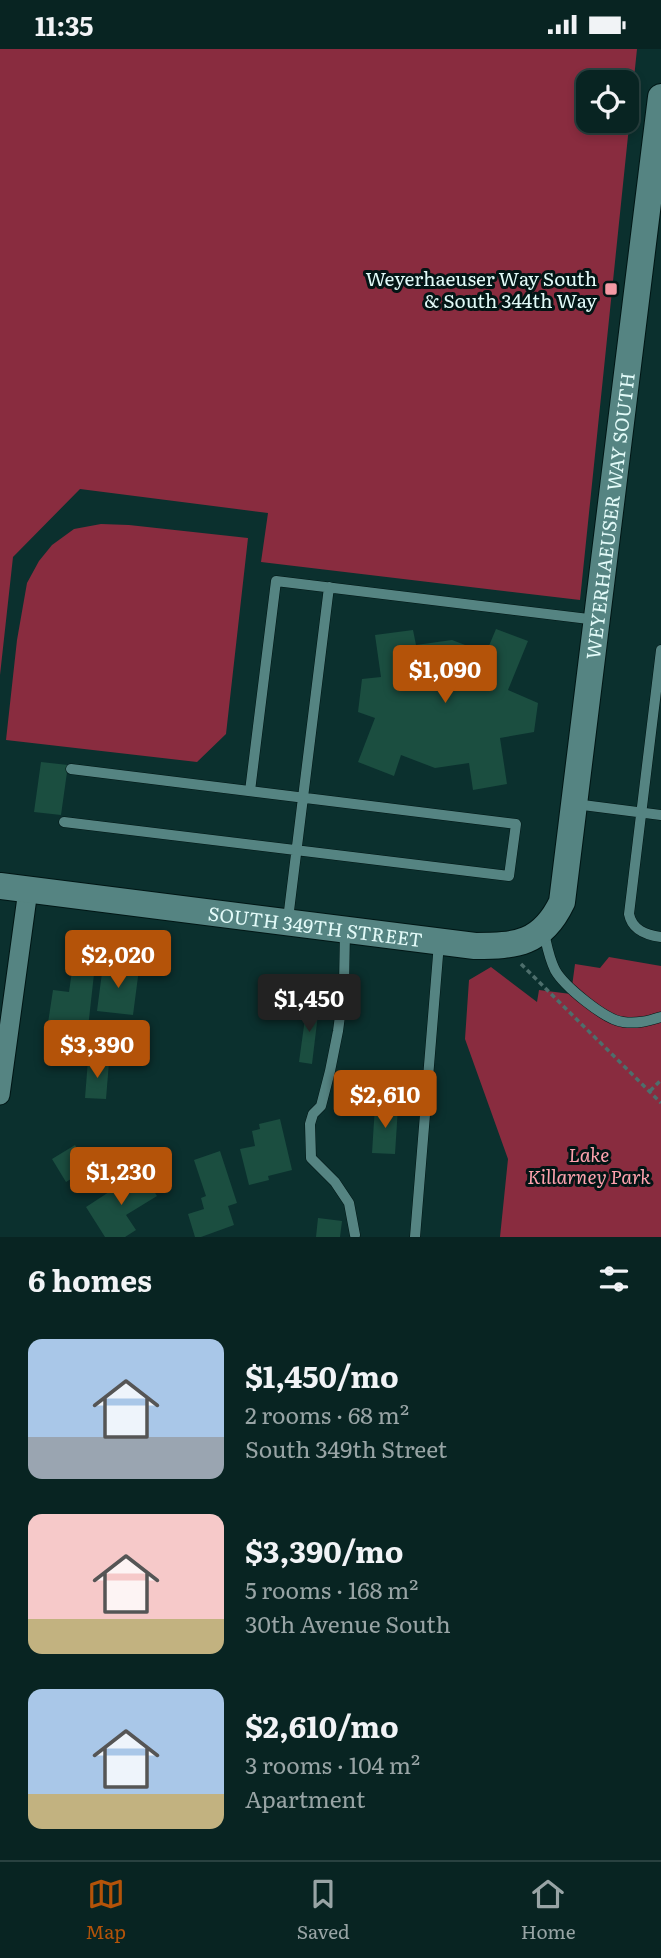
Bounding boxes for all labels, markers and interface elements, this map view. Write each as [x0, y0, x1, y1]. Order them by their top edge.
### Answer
text: 11:35 [35, 5, 93, 44]
map controls [576, 70, 639, 133]
button: locate [576, 70, 639, 133]
place label: Weyerhaeuser Way South & South 344th Way [366, 264, 597, 314]
marker: Weyerhaeuser Way South & South 344th Way [603, 281, 619, 297]
street label: WEYERHAEUSER WAY SOUTH [578, 371, 641, 661]
pin: $1,090 [388, 645, 502, 705]
text: $1,090 [409, 651, 481, 685]
street label: SOUTH 349TH STREET [207, 898, 424, 953]
pin: $2,020 [61, 930, 175, 990]
text: $2,020 [81, 936, 155, 970]
pin: $1,450 [252, 975, 366, 1034]
text: $1,450 [274, 980, 344, 1014]
pin: $3,390 [40, 1021, 154, 1080]
text: $3,390 [60, 1026, 134, 1060]
pin: $2,610 [328, 1070, 442, 1130]
text: $2,610 [350, 1076, 420, 1110]
park label: Lake Killarney Park [527, 1140, 651, 1190]
pin: $1,230 [64, 1147, 178, 1207]
text: $1,230 [86, 1153, 156, 1187]
text: 6 homes [28, 1257, 152, 1301]
icon: filters [595, 1260, 633, 1298]
text: $1,450/mo [245, 1353, 399, 1397]
icon: home [84, 1367, 168, 1451]
text: 2 rooms · 68 m² [245, 1397, 409, 1431]
text: South 349th Street [245, 1431, 447, 1465]
text: $3,390/mo [245, 1528, 403, 1572]
icon: home [84, 1542, 168, 1626]
text: 5 rooms · 168 m² [245, 1572, 418, 1606]
text: 30th Avenue South [245, 1606, 451, 1640]
text: $2,610/mo [245, 1703, 399, 1747]
icon: home [84, 1717, 168, 1801]
text: 3 rooms · 104 m² [245, 1747, 420, 1781]
text: Apartment [245, 1781, 365, 1815]
tab: Map [85, 1875, 126, 1945]
tab: Saved [297, 1875, 350, 1945]
tab: Home [521, 1875, 576, 1945]

